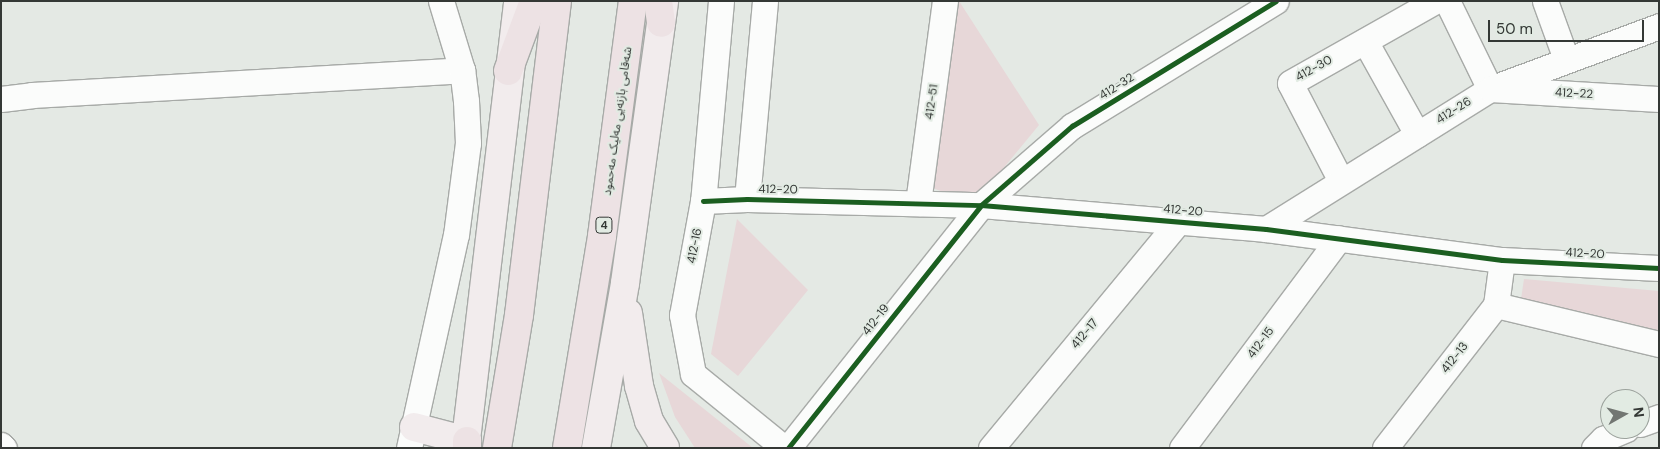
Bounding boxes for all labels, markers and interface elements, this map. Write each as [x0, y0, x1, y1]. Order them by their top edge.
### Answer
scale bar [1490, 10, 1646, 42]
text: 50 m [1496, 19, 1533, 39]
street label: شەقامی بازنەیی مەلیک مەحمود [600, 46, 636, 196]
street label: 412-30 [1293, 53, 1335, 85]
street label: 412-32 [1097, 71, 1137, 103]
street label: 412-51 [922, 83, 942, 121]
street label: 412-22 [1555, 86, 1593, 102]
street label: 412-26 [1434, 95, 1474, 127]
street label: 412-20 [758, 182, 798, 198]
street label: 412-20 [1163, 202, 1203, 220]
road number: 4 [595, 216, 613, 234]
street label: 412-16 [685, 227, 705, 265]
street label: 412-20 [1565, 246, 1605, 262]
street label: 412-19 [859, 301, 893, 339]
street label: 412-17 [1068, 316, 1102, 352]
street label: 412-15 [1245, 324, 1277, 362]
street label: 412-13 [1438, 340, 1472, 376]
north arrow [1600, 389, 1650, 439]
text: N [1629, 406, 1648, 418]

